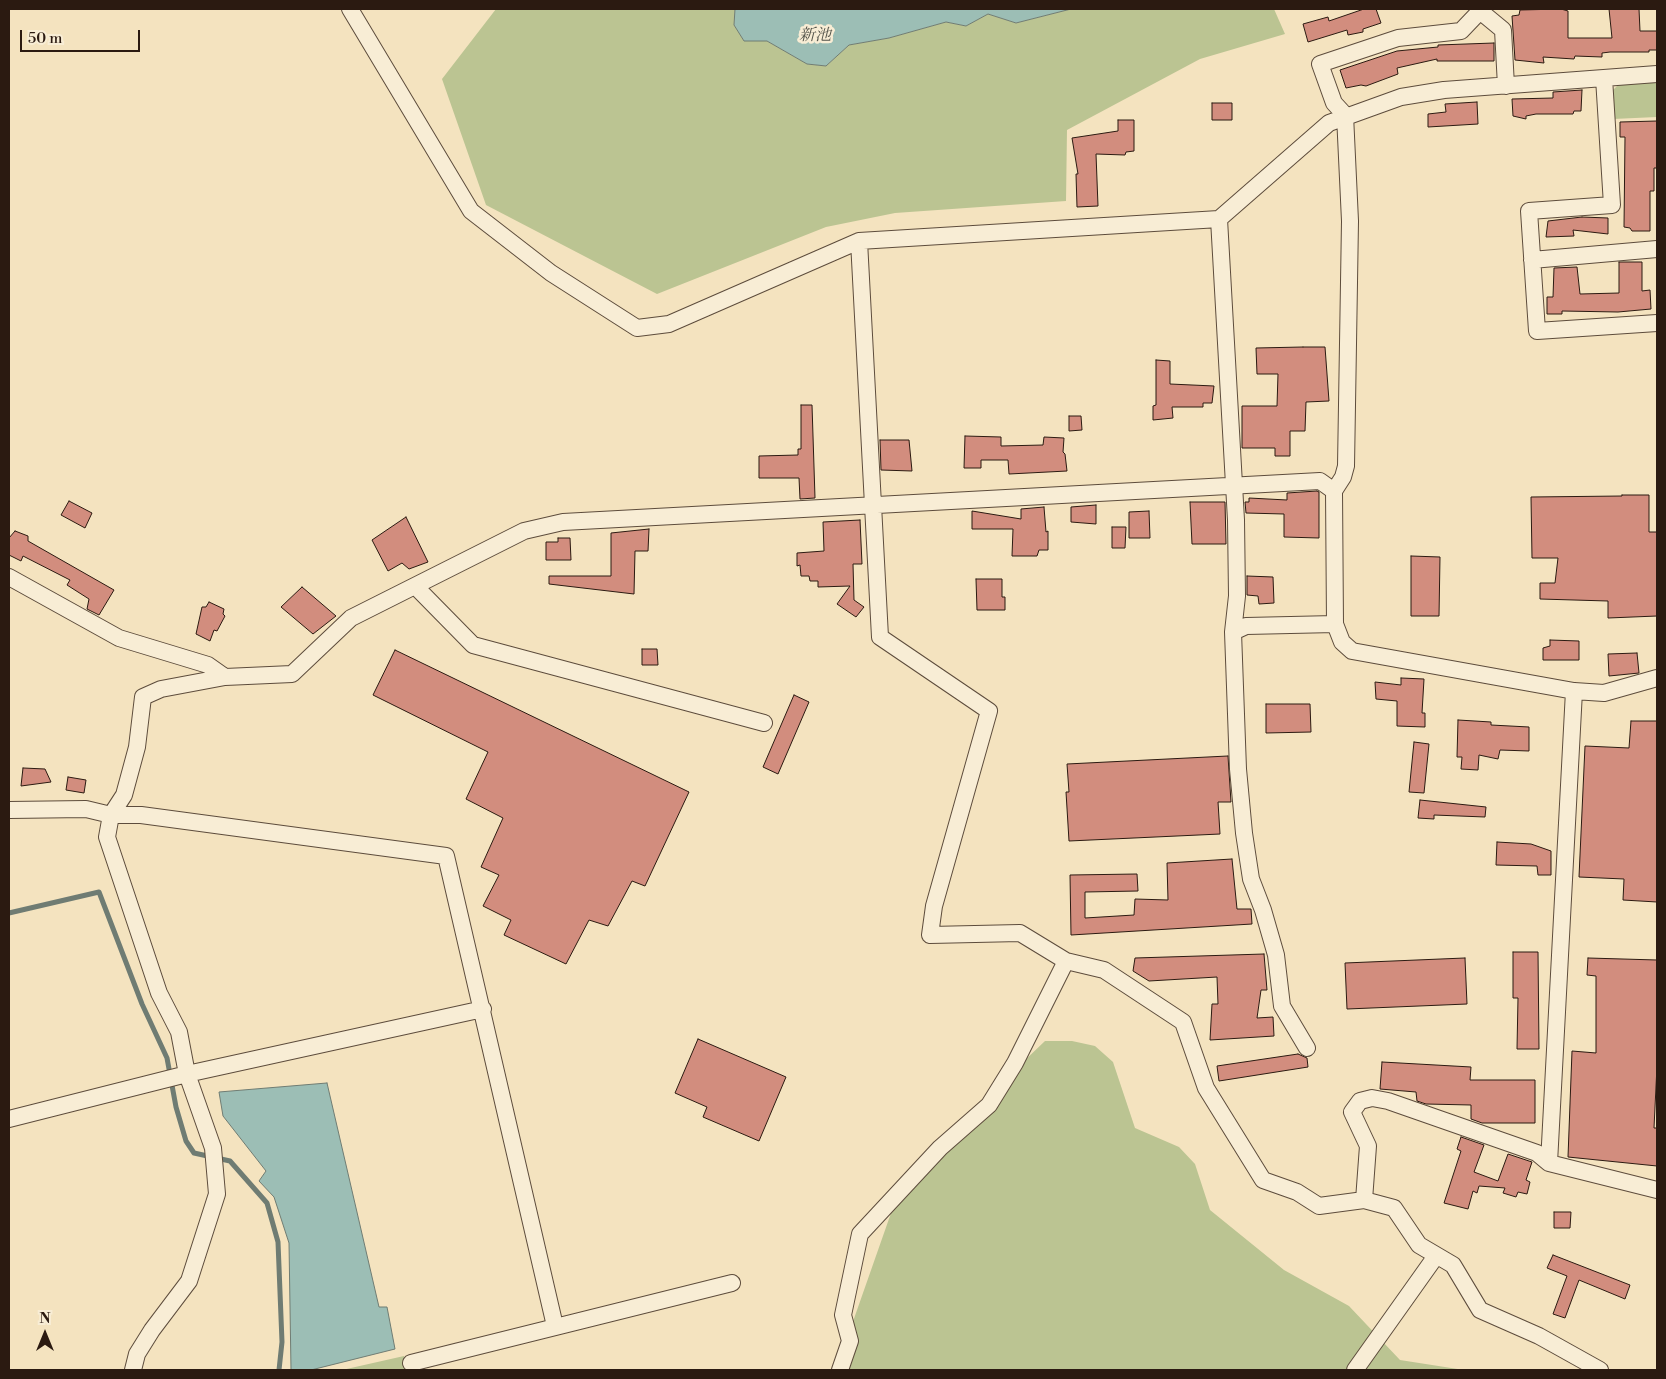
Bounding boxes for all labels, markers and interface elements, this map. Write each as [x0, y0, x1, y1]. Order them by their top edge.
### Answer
scale bar [22, 20, 142, 52]
water label: 新池 [799, 26, 831, 46]
text: 50 m [28, 29, 62, 48]
north arrow [20, 1309, 70, 1359]
text: N [39, 1310, 51, 1328]

